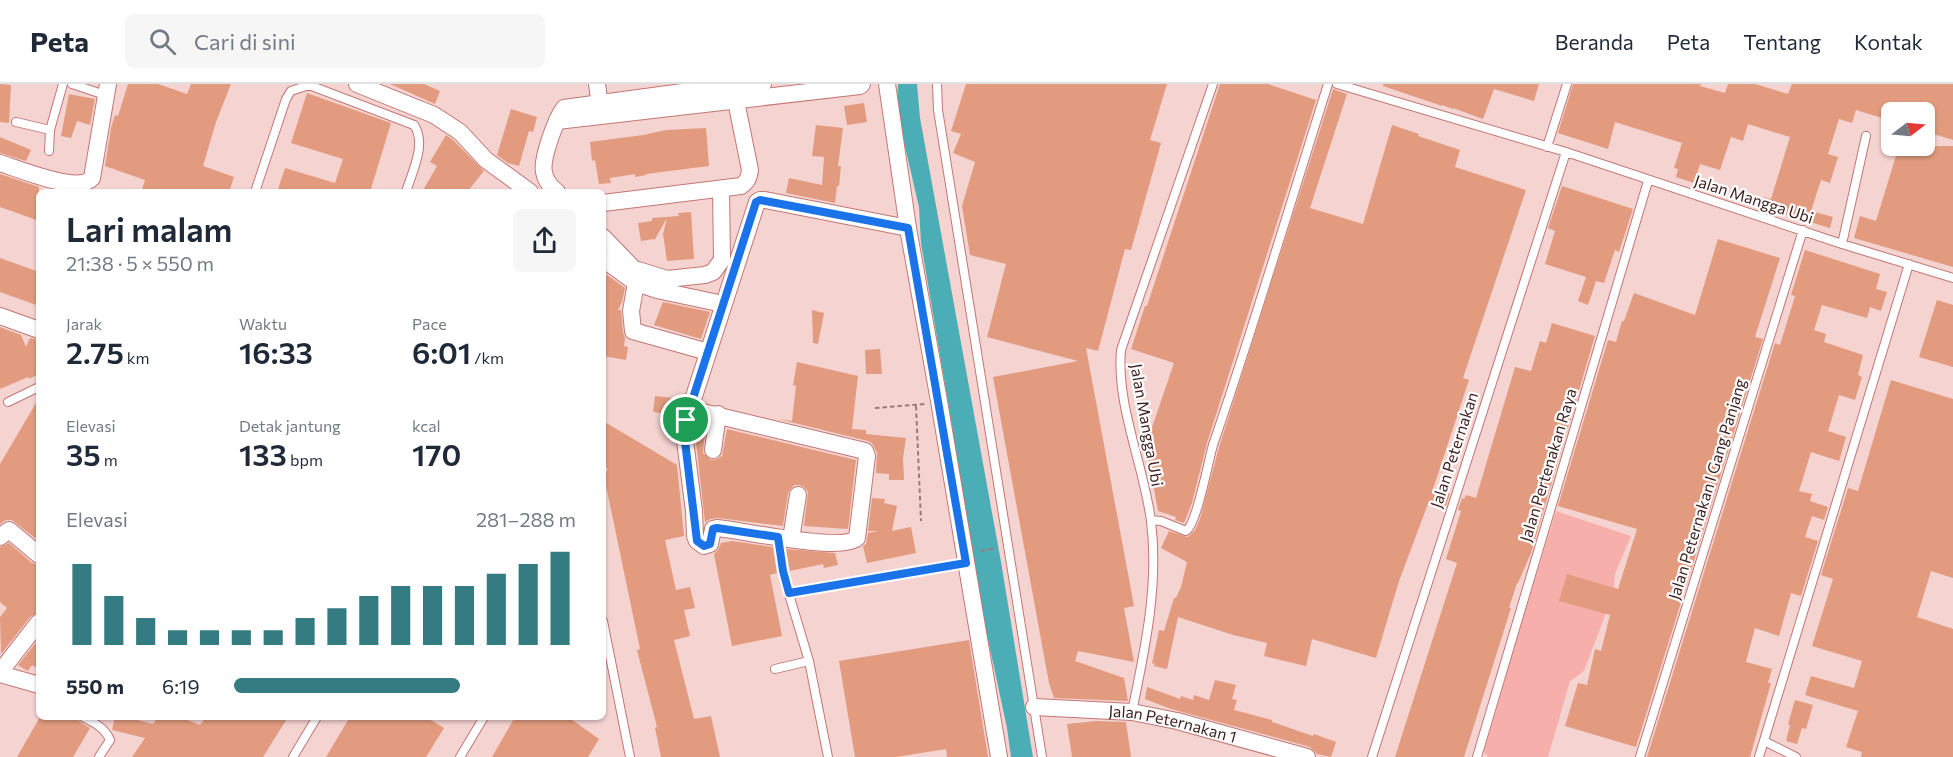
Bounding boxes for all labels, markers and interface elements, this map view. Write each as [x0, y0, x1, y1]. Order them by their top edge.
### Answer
search box [125, 14, 545, 68]
text: Peta [30, 24, 89, 58]
icon: search [146, 25, 179, 58]
text: Cari di sini [194, 28, 296, 55]
text: Beranda [1555, 29, 1634, 54]
text: Peta [1667, 29, 1710, 54]
text: Tentang [1743, 29, 1821, 54]
text: Kontak [1854, 29, 1923, 54]
north arrow [1881, 102, 1935, 156]
map controls [1881, 102, 1935, 156]
street label: Jalan Mangga Ubi [1692, 170, 1816, 227]
text: Lari malam [66, 208, 232, 249]
button: share [513, 209, 576, 272]
text: 21:38 · 5 × 550 m [66, 251, 214, 275]
text: Jarak [66, 314, 102, 333]
text: Waktu [239, 314, 287, 333]
text: Pace [412, 314, 447, 333]
text: 2.75 [66, 333, 124, 370]
text: 16:33 [239, 333, 313, 370]
text: 6:01 [412, 333, 471, 370]
text: km [124, 348, 150, 367]
text: /km [471, 348, 504, 367]
street label: Jalan Mangga Ubi [1127, 362, 1168, 488]
street label: Jalan Peternakan I Gang Panjang [1664, 376, 1749, 602]
street label: Jalan Pertenakan Raya [1515, 386, 1580, 544]
street label: Jalan Peternakan [1426, 389, 1481, 510]
pin [660, 394, 711, 445]
icon: arrive [669, 403, 702, 436]
text: Elevasi [66, 416, 116, 435]
text: Detak jantung [239, 416, 341, 435]
text: kcal [412, 416, 441, 435]
text: 35 [66, 435, 101, 472]
text: 133 [239, 435, 287, 472]
text: 170 [412, 435, 461, 472]
text: m [101, 450, 118, 469]
text: bpm [287, 450, 323, 469]
text: Elevasi [66, 507, 128, 531]
text: 281–288 m [476, 507, 576, 531]
text: 550 m [66, 674, 124, 698]
text: 6:19 [162, 674, 200, 698]
street label: Jalan Peternakan 1 [1108, 701, 1239, 746]

